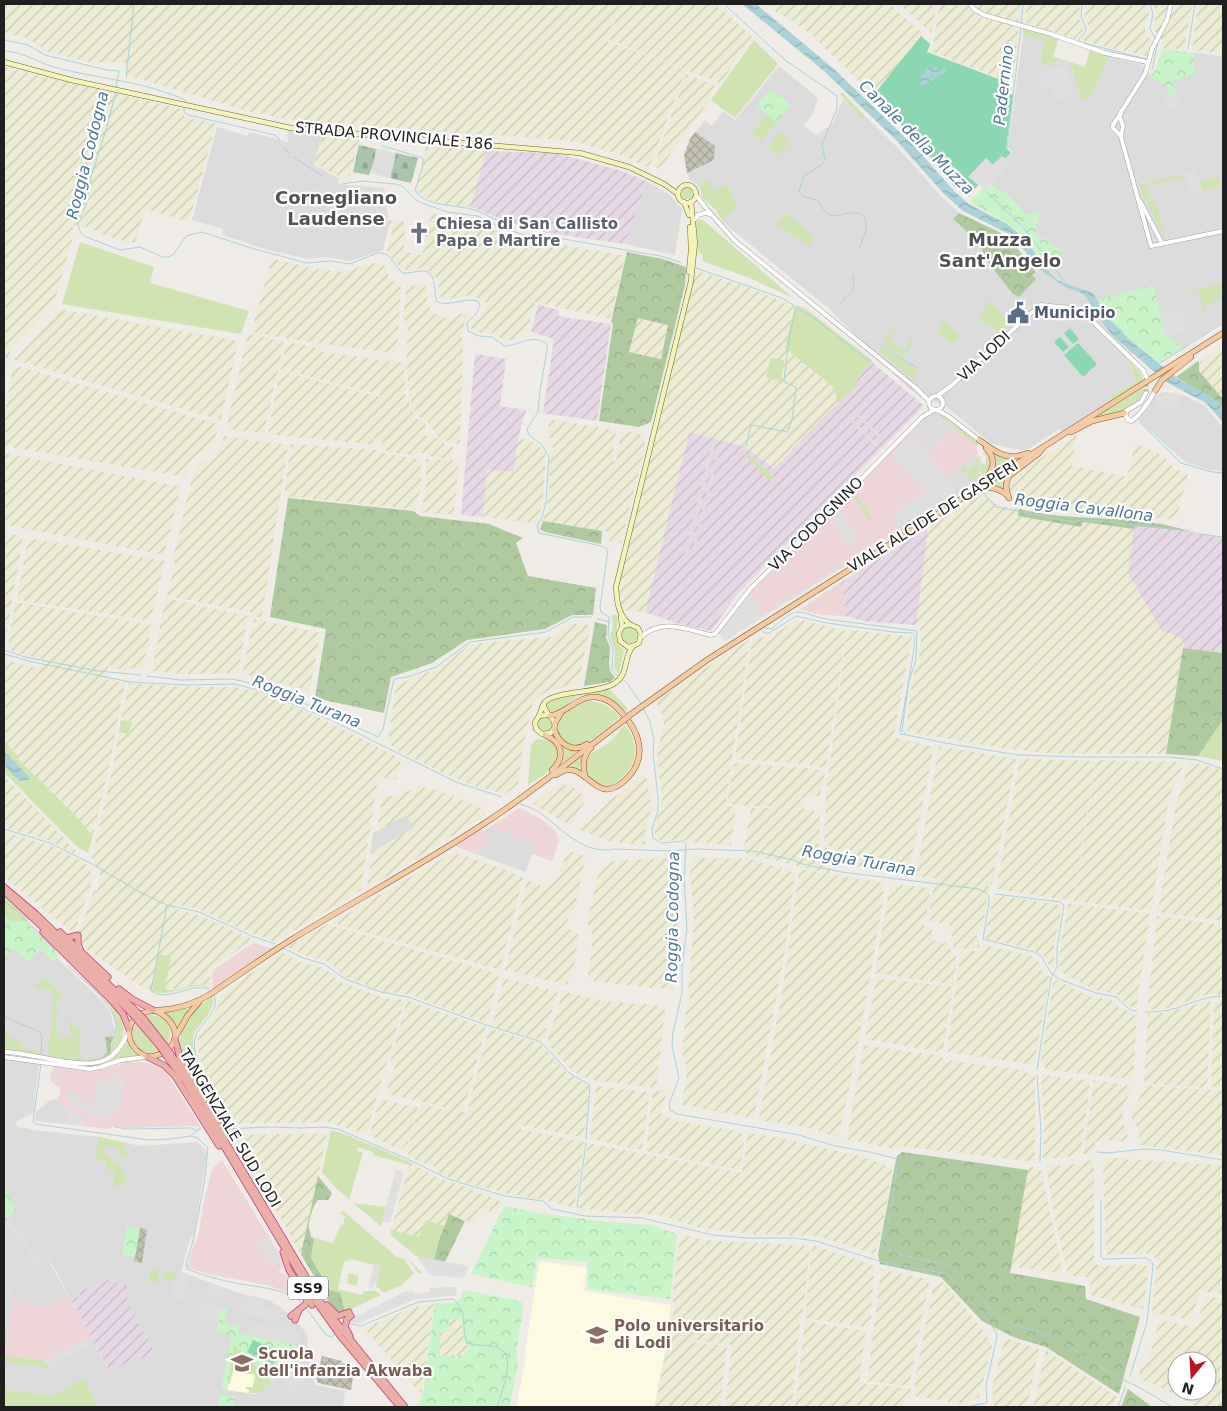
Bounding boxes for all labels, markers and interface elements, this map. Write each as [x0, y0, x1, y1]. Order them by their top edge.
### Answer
water label: Padernino [990, 44, 1017, 126]
water label: Canale della Muzza [855, 76, 978, 199]
water label: Roggia Codogna [62, 89, 113, 221]
street label: STRADA PROVINCIALE 186 [294, 118, 494, 154]
district label: Cornegliano Laudense [275, 187, 397, 229]
place label: Chiesa di San Callisto Papa e Martire [436, 215, 618, 250]
church icon: Chiesa di San Callisto Papa e Martire [406, 220, 432, 246]
district label: Muzza Sant'Angelo [939, 229, 1061, 271]
public building icon: Municipio [1005, 300, 1031, 326]
place label: Municipio [1034, 304, 1116, 322]
street label: VIA LODI [954, 327, 1014, 385]
street label: VIALE ALCIDE DE GASPERI [845, 456, 1021, 576]
street label: VIA CODOGNINO [765, 473, 867, 575]
water label: Roggia Cavallona [1014, 490, 1154, 525]
water label: Roggia Turana [250, 671, 364, 732]
water label: Roggia Turana [801, 841, 917, 880]
water label: Roggia Codogna [662, 851, 683, 983]
street label: TANGENZIALE SUD LODI [175, 1045, 285, 1211]
road number: SS9 [288, 1276, 328, 1300]
place label: Polo universitario di Lodi [614, 1317, 764, 1352]
school or university icon: Polo universitario di Lodi [584, 1322, 610, 1348]
place label: Scuola dell'infanzia Akwaba [258, 1345, 433, 1380]
school or university icon: Scuola dell'infanzia Akwaba [229, 1350, 255, 1376]
north arrow [1167, 1351, 1217, 1401]
text: N [1180, 1379, 1196, 1398]

